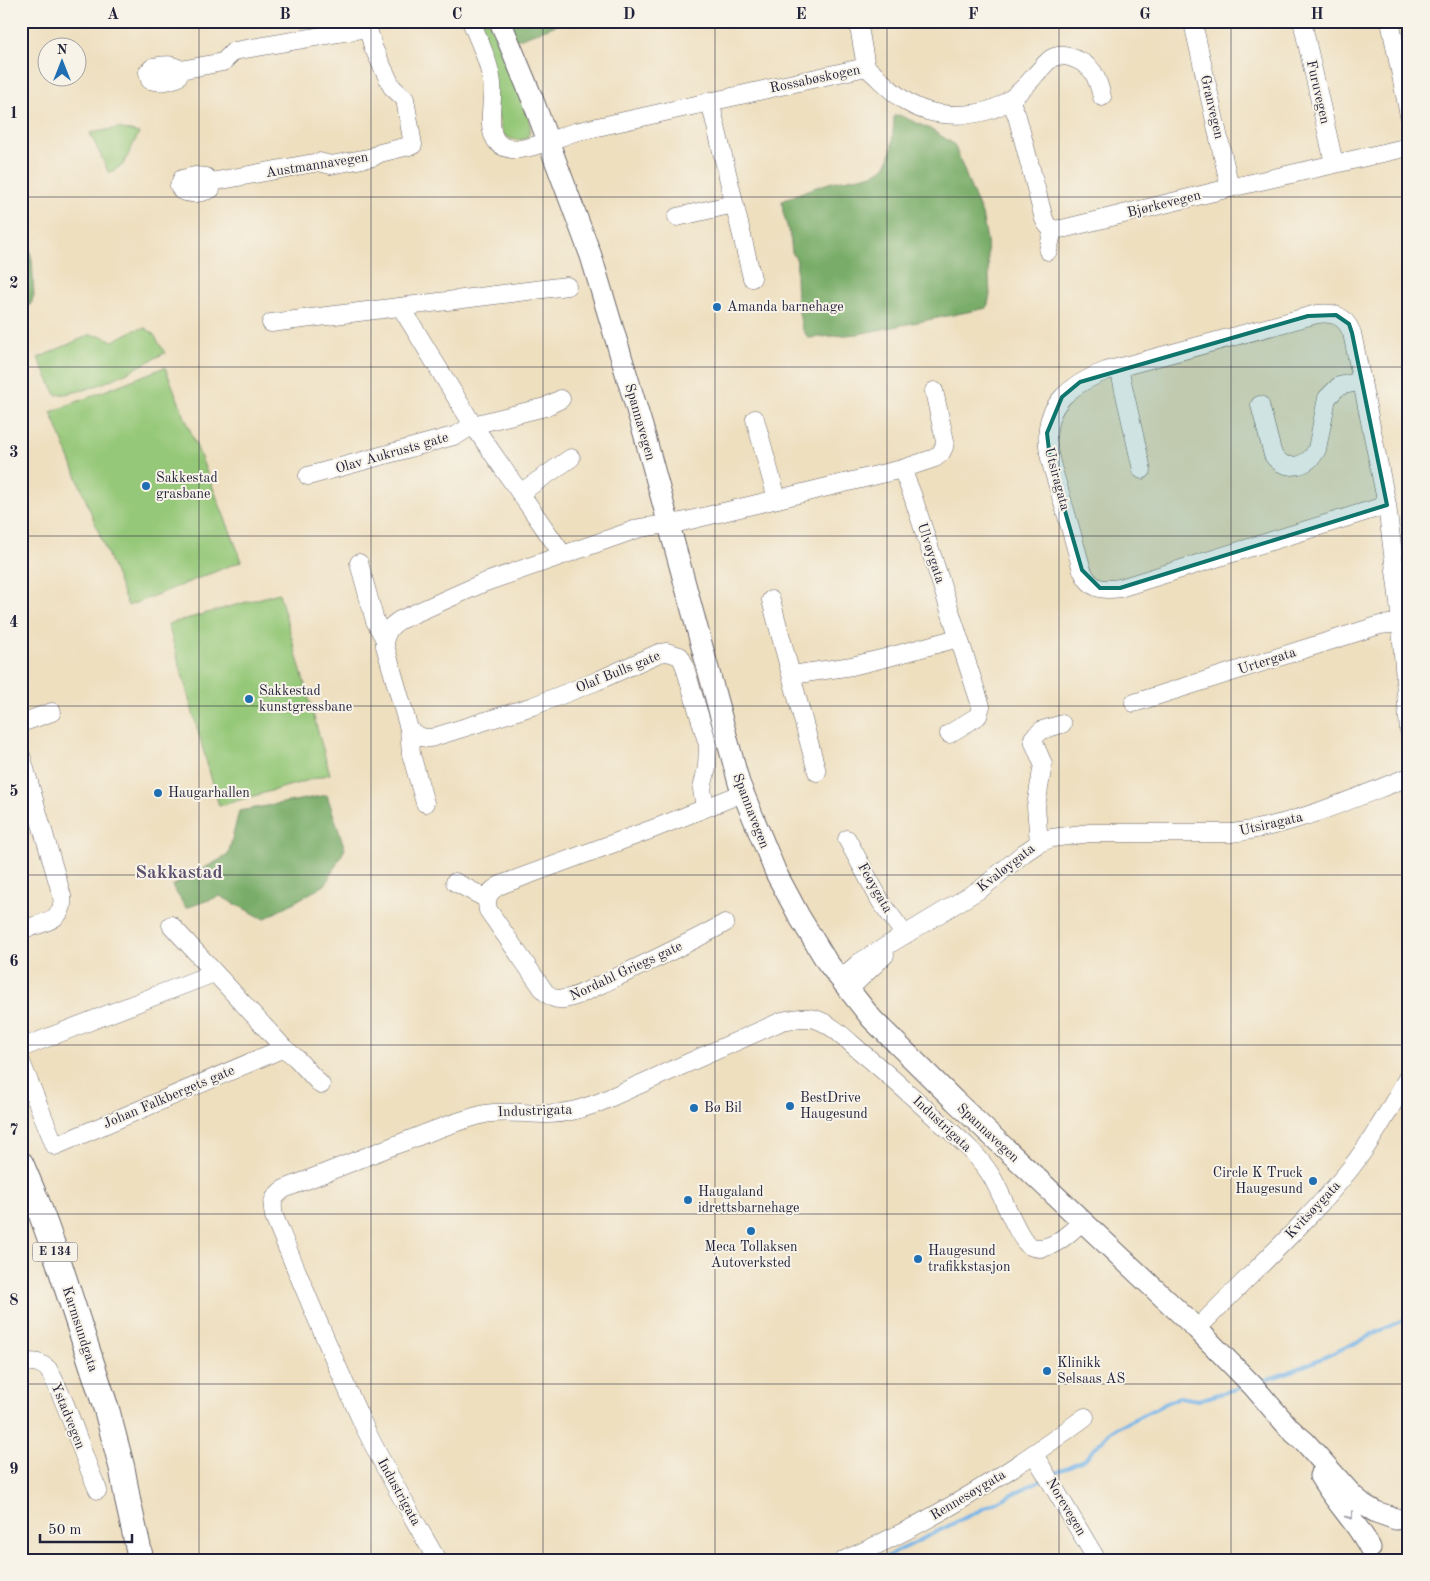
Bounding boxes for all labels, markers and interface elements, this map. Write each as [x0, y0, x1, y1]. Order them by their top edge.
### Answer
text: A [107, 7, 119, 23]
text: B [279, 7, 291, 23]
text: C [452, 7, 462, 23]
text: D [623, 7, 635, 23]
text: E [795, 7, 807, 23]
text: F [968, 7, 979, 23]
text: G [1139, 7, 1151, 23]
text: H [1310, 7, 1324, 23]
north arrow [38, 38, 88, 88]
text: N [57, 43, 68, 57]
street label: Furuvegen [1304, 59, 1332, 126]
street label: Rossabøskogen [769, 62, 862, 95]
street label: Granvegen [1198, 74, 1226, 141]
text: 1 [9, 106, 19, 122]
street label: Austmannavegen [265, 150, 370, 180]
street label: Bjørkevegen [1126, 188, 1203, 220]
text: 2 [9, 276, 19, 292]
place label: Amanda barnehage [727, 300, 844, 314]
marker: Amanda barnehage [711, 301, 723, 313]
street label: Spannavegen [622, 382, 658, 462]
street label: Olav Aukrusts gate [334, 430, 450, 476]
text: 3 [9, 445, 19, 461]
street label: Utsiragata [1042, 446, 1072, 512]
place label: Sakkestad grasbane [156, 471, 218, 501]
marker: Sakkestad grasbane [140, 480, 152, 492]
street label: Ulvøygata [915, 521, 947, 585]
text: 4 [9, 615, 19, 631]
street label: Urtergata [1236, 645, 1298, 677]
street label: Olaf Bulls gate [574, 649, 662, 695]
place label: Sakkestad kunstgressbane [259, 684, 352, 714]
marker: Sakkestad kunstgressbane [243, 693, 255, 705]
street label: Spannavegen [730, 772, 772, 851]
text: 5 [9, 784, 19, 800]
place label: Haugarhallen [168, 786, 250, 800]
marker: Haugarhallen [152, 787, 164, 799]
street label: Utsiragata [1238, 810, 1304, 838]
street label: Kvaløygata [975, 841, 1038, 895]
street label: Feøygata [855, 860, 895, 916]
district label: Sakkastad [135, 864, 223, 883]
street label: Nordahl Griegs gate [568, 939, 684, 1003]
text: 6 [9, 954, 19, 970]
street label: Johan Falkbergets gate [101, 1063, 237, 1131]
place label: BestDrive Haugesund [800, 1091, 868, 1121]
street label: Industrigata [910, 1093, 974, 1155]
marker: BestDrive Haugesund [784, 1100, 796, 1112]
place label: Bø Bil [704, 1101, 742, 1115]
street label: Spannavegen [954, 1101, 1022, 1165]
marker: Bø Bil [688, 1102, 700, 1114]
street label: Industrigata [497, 1103, 573, 1119]
text: 7 [9, 1123, 19, 1139]
place label: Circle K Truck Haugesund [1213, 1166, 1303, 1196]
marker: Circle K Truck Haugesund [1307, 1175, 1319, 1187]
street label: Kvitsøygata [1283, 1178, 1343, 1242]
place label: Haugaland idrettsbarnehage [698, 1185, 800, 1215]
marker: Haugaland idrettsbarnehage [682, 1194, 694, 1206]
marker: Meca Tollaksen Autoverksted [745, 1225, 757, 1237]
place label: Meca Tollaksen Autoverksted [705, 1240, 798, 1270]
road number: E 134 [32, 1242, 78, 1262]
place label: Haugesund trafikkstasjon [928, 1244, 1011, 1274]
marker: Haugesund trafikkstasjon [912, 1253, 924, 1265]
street label: Karmsundgata [60, 1284, 100, 1374]
text: 8 [9, 1293, 19, 1309]
place label: Klinikk Selsaas AS [1057, 1356, 1125, 1386]
marker: Klinikk Selsaas AS [1041, 1365, 1053, 1377]
street label: Ystadvegen [48, 1381, 88, 1452]
street label: Industrigata [375, 1456, 423, 1528]
text: 9 [9, 1462, 19, 1478]
street label: Rennesøygata [928, 1467, 1008, 1523]
street label: Norevegen [1043, 1476, 1089, 1539]
one-way arrow [1345, 1510, 1353, 1519]
scale bar [40, 1511, 132, 1543]
text: 50 m [48, 1523, 82, 1538]

